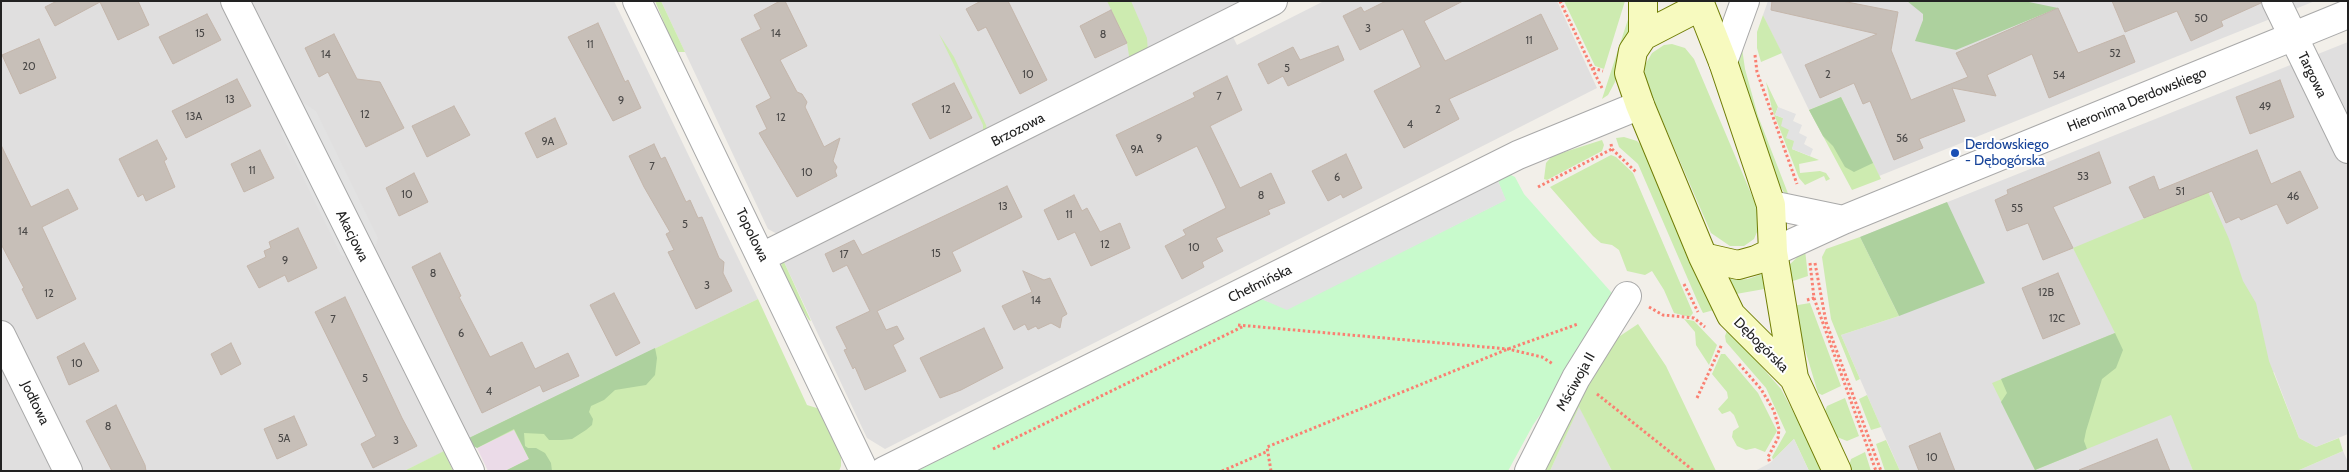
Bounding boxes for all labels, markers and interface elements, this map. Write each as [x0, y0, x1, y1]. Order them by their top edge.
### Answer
house number: 50 [2194, 12, 2208, 26]
house number: 3 [1365, 22, 1371, 36]
house number: 15 [195, 27, 205, 41]
house number: 14 [771, 27, 781, 41]
house number: 8 [1100, 28, 1106, 42]
house number: 11 [1525, 34, 1533, 48]
house number: 11 [586, 38, 594, 52]
house number: 52 [2109, 47, 2121, 61]
house number: 14 [321, 48, 331, 62]
street label: Targowa [2294, 49, 2330, 101]
house number: 20 [22, 60, 36, 74]
house number: 5 [1284, 62, 1290, 76]
street label: Hieronima Derdowskiego [2065, 64, 2209, 136]
house number: 10 [1022, 68, 1034, 82]
house number: 2 [1825, 68, 1831, 82]
house number: 54 [2053, 69, 2065, 83]
house number: 7 [1216, 90, 1222, 104]
house number: 13 [225, 93, 235, 107]
house number: 9 [618, 94, 624, 108]
house number: 49 [2259, 100, 2271, 114]
house number: 12 [941, 103, 951, 117]
house number: 2 [1435, 103, 1441, 117]
house number: 12 [360, 108, 370, 122]
street label: Brzozowa [989, 109, 1047, 151]
house number: 13A [186, 110, 202, 124]
house number: 12 [776, 111, 786, 125]
house number: 4 [1407, 118, 1413, 132]
house number: 9 [1156, 132, 1162, 146]
house number: 56 [1896, 132, 1908, 146]
house number: 9A [542, 135, 554, 149]
place label: Derdowskiego - Dębogórska [1965, 137, 2049, 170]
house number: 9A [1131, 143, 1143, 157]
marker: Derdowskiego - Dębogórska [1949, 147, 1961, 159]
house number: 7 [649, 160, 655, 174]
house number: 11 [248, 164, 256, 178]
house number: 10 [801, 166, 813, 180]
house number: 53 [2077, 170, 2089, 184]
house number: 6 [1334, 171, 1340, 185]
house number: 51 [2175, 185, 2185, 199]
house number: 10 [401, 188, 413, 202]
house number: 8 [1258, 189, 1264, 203]
house number: 46 [2287, 190, 2299, 204]
house number: 13 [998, 200, 1008, 214]
house number: 55 [2011, 202, 2023, 216]
street label: Topolowa [732, 206, 772, 264]
street label: Akacjowa [332, 208, 372, 264]
house number: 11 [1065, 208, 1073, 222]
house number: 5 [682, 218, 688, 232]
house number: 14 [18, 225, 28, 239]
house number: 12 [1100, 238, 1110, 252]
house number: 10 [1188, 241, 1200, 255]
house number: 15 [931, 247, 941, 261]
house number: 17 [839, 248, 849, 262]
house number: 9 [282, 254, 288, 268]
street label: Chełmińska [1226, 261, 1294, 307]
house number: 8 [430, 267, 436, 281]
house number: 3 [704, 279, 710, 293]
house number: 12B [2038, 286, 2054, 300]
house number: 12 [44, 287, 54, 301]
house number: 14 [1031, 294, 1041, 308]
house number: 12C [2049, 312, 2065, 326]
house number: 7 [330, 313, 336, 327]
street label: Dębogórska [1730, 314, 1792, 376]
house number: 6 [458, 327, 464, 341]
street label: Mściwoja II [1553, 350, 1599, 414]
house number: 10 [71, 357, 83, 371]
house number: 5 [362, 372, 368, 386]
street label: Jodłowa [17, 378, 53, 428]
house number: 4 [486, 385, 492, 399]
house number: 8 [105, 420, 111, 434]
house number: 5A [278, 432, 290, 446]
house number: 3 [393, 434, 399, 448]
house number: 10 [1926, 451, 1938, 465]

